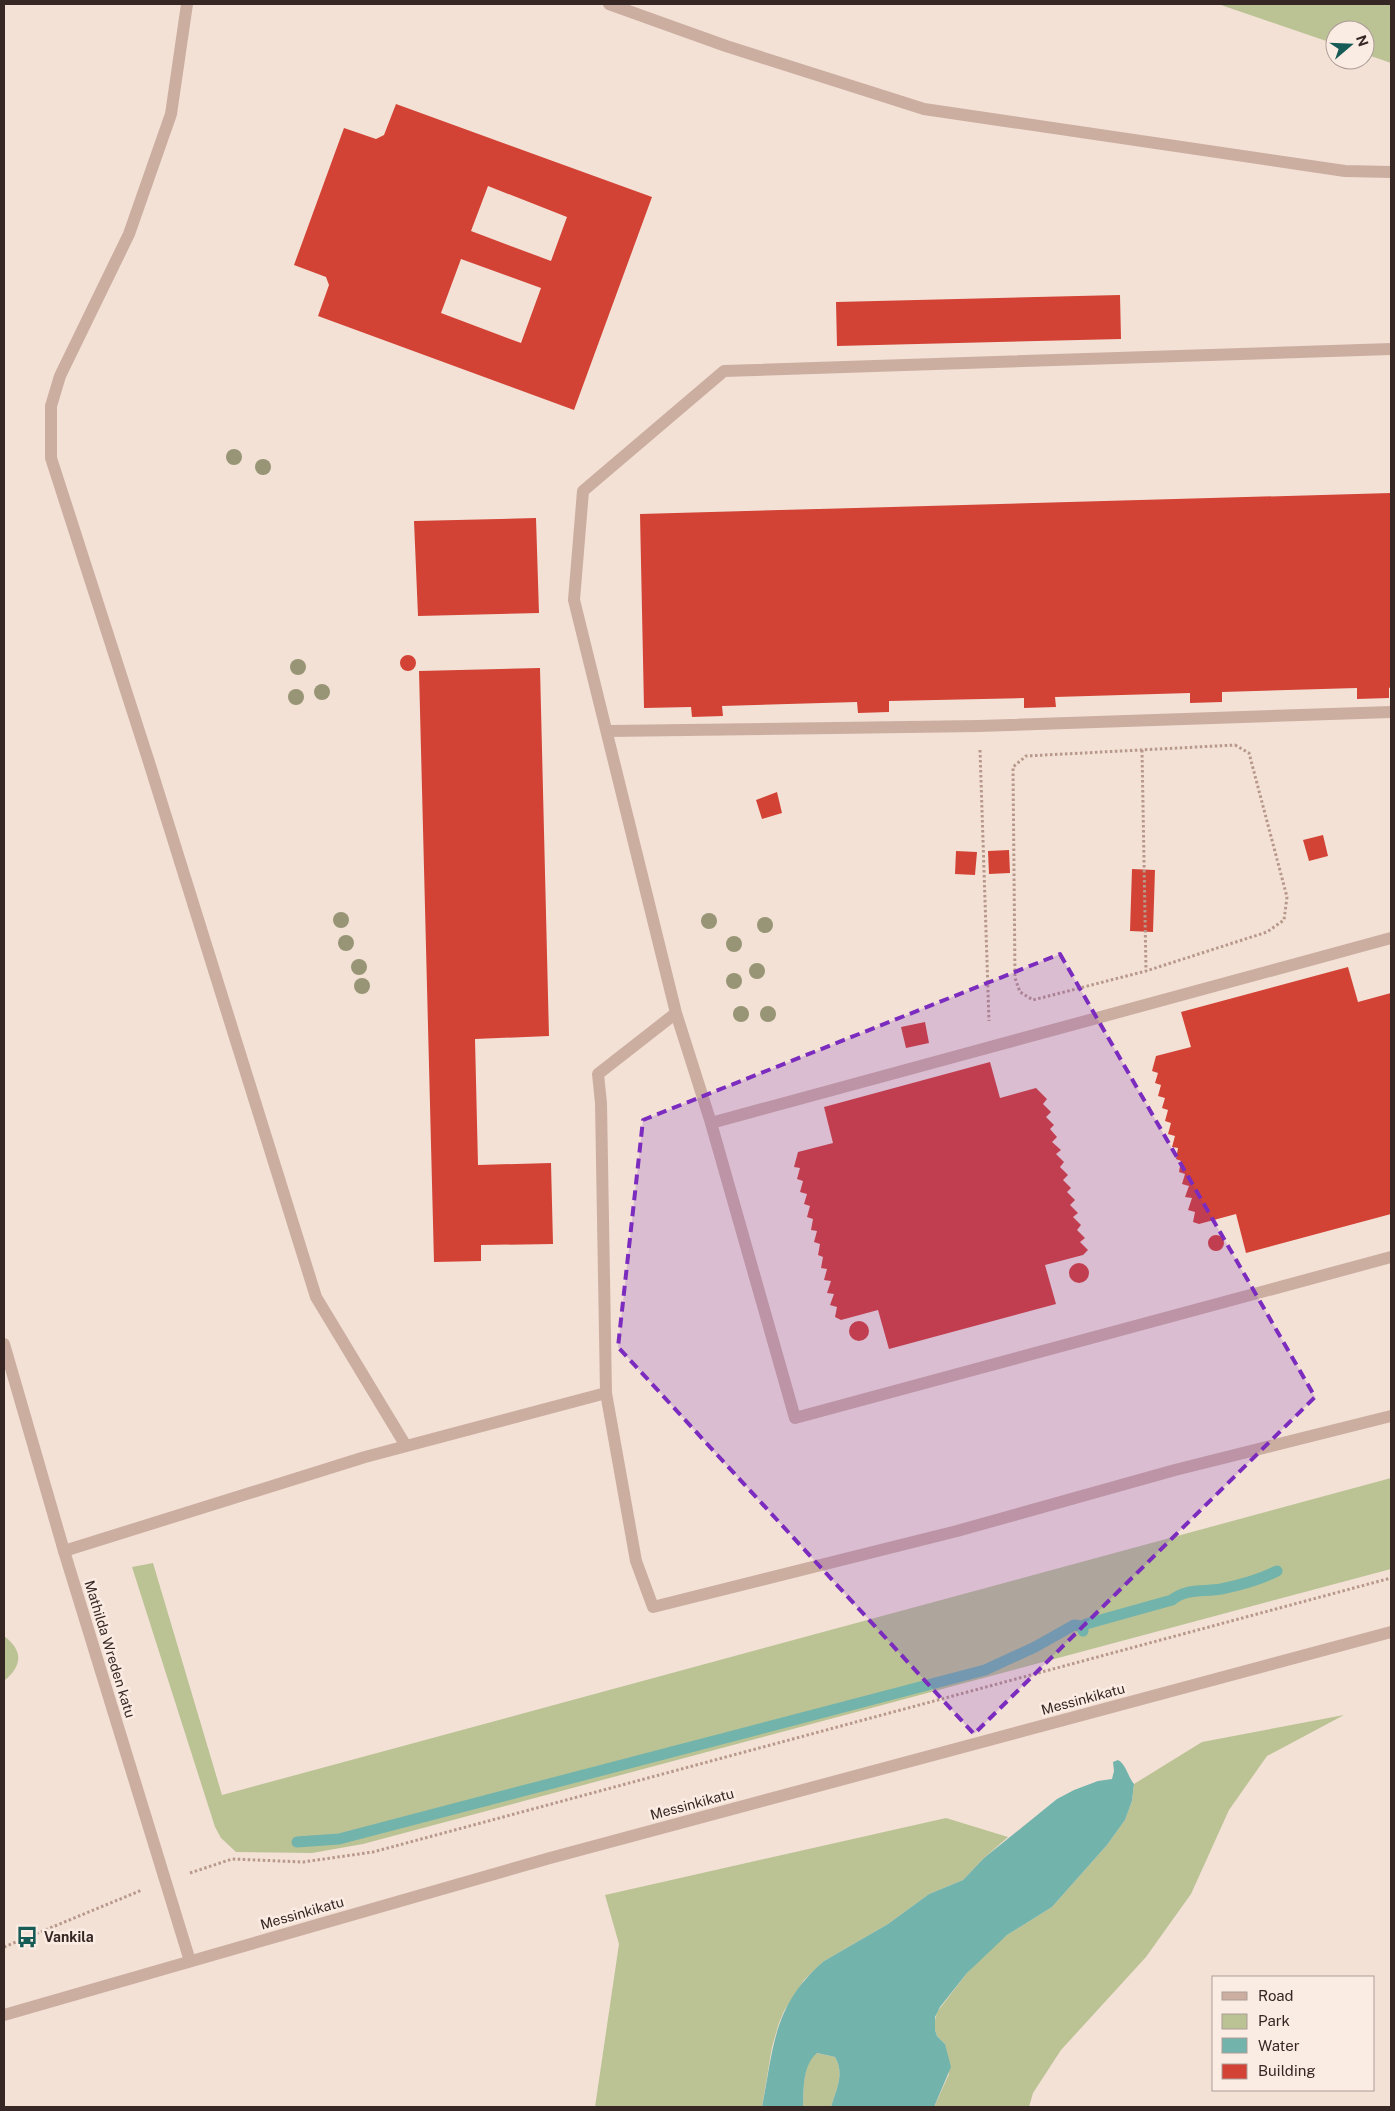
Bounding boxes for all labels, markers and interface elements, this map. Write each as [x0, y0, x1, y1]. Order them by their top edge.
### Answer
north arrow [1325, 20, 1375, 70]
text: N [1353, 33, 1372, 49]
street label: Mathilda Wreden katu [81, 1578, 139, 1720]
street label: Messinkikatu [1039, 1680, 1127, 1718]
street label: Messinkikatu [648, 1785, 736, 1823]
street label: Messinkikatu [258, 1893, 346, 1933]
bus stop icon: Vankila [14, 1924, 40, 1950]
place label: Vankila [44, 1929, 94, 1945]
legend [1212, 1976, 1375, 2091]
text: Road [1258, 1987, 1294, 2004]
text: Park [1258, 2012, 1290, 2029]
text: Water [1258, 2037, 1300, 2054]
text: Building [1258, 2062, 1316, 2079]

